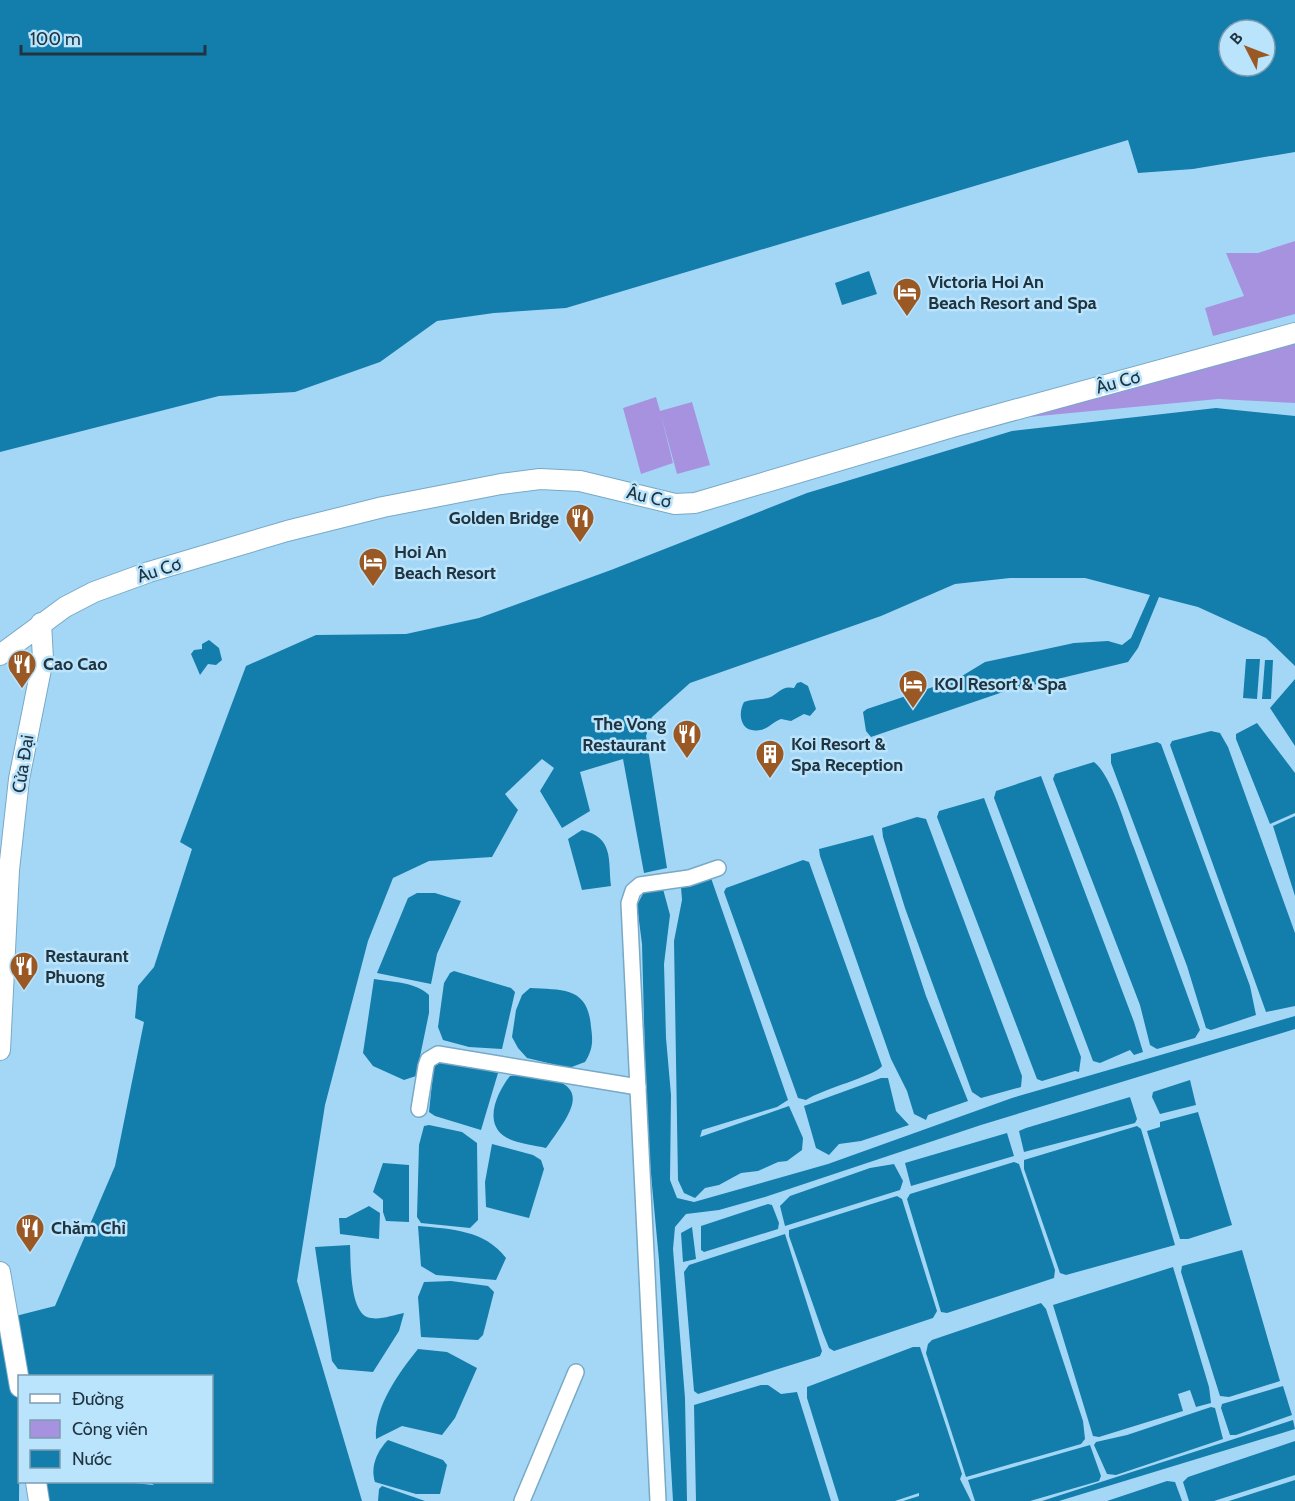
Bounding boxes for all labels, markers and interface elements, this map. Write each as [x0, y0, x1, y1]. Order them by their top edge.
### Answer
scale bar [21, 18, 206, 56]
north arrow [1217, 18, 1277, 78]
text: 100 m [30, 28, 81, 50]
text: B [1226, 28, 1247, 48]
place label: Victoria Hoi An Beach Resort and Spa [928, 271, 1097, 314]
hotel icon: Victoria Hoi An Beach Resort and Spa [891, 276, 923, 318]
street label: Âu Cơ [1093, 366, 1143, 398]
street label: Âu Cơ [625, 481, 674, 513]
restaurant icon: Golden Bridge [564, 502, 596, 544]
place label: Golden Bridge [449, 507, 559, 529]
place label: Hoi An Beach Resort [394, 541, 496, 584]
hotel icon: Hoi An Beach Resort [357, 546, 389, 588]
street label: Âu Cơ [134, 553, 184, 587]
restaurant icon: Cao Cao [6, 648, 38, 690]
place label: Cao Cao [43, 653, 107, 675]
hotel icon: KOI Resort & Spa [897, 668, 929, 710]
place label: KOI Resort & Spa [934, 673, 1067, 695]
place label: The Vong Restaurant [582, 713, 666, 756]
restaurant icon: The Vong Restaurant [671, 718, 703, 760]
street label: Cửa Đại [8, 733, 38, 795]
place label: Koi Resort & Spa Reception [791, 733, 903, 776]
building icon: Koi Resort & Spa Reception [754, 738, 786, 780]
place label: Restaurant Phuong [45, 945, 129, 988]
restaurant icon: Restaurant Phuong [8, 950, 40, 992]
restaurant icon: Chăm Chỉ [14, 1212, 46, 1254]
place label: Chăm Chỉ [51, 1217, 126, 1239]
legend [18, 1375, 213, 1483]
text: Đường [72, 1388, 125, 1410]
text: Công viên [72, 1418, 148, 1440]
text: Nước [72, 1448, 112, 1470]

